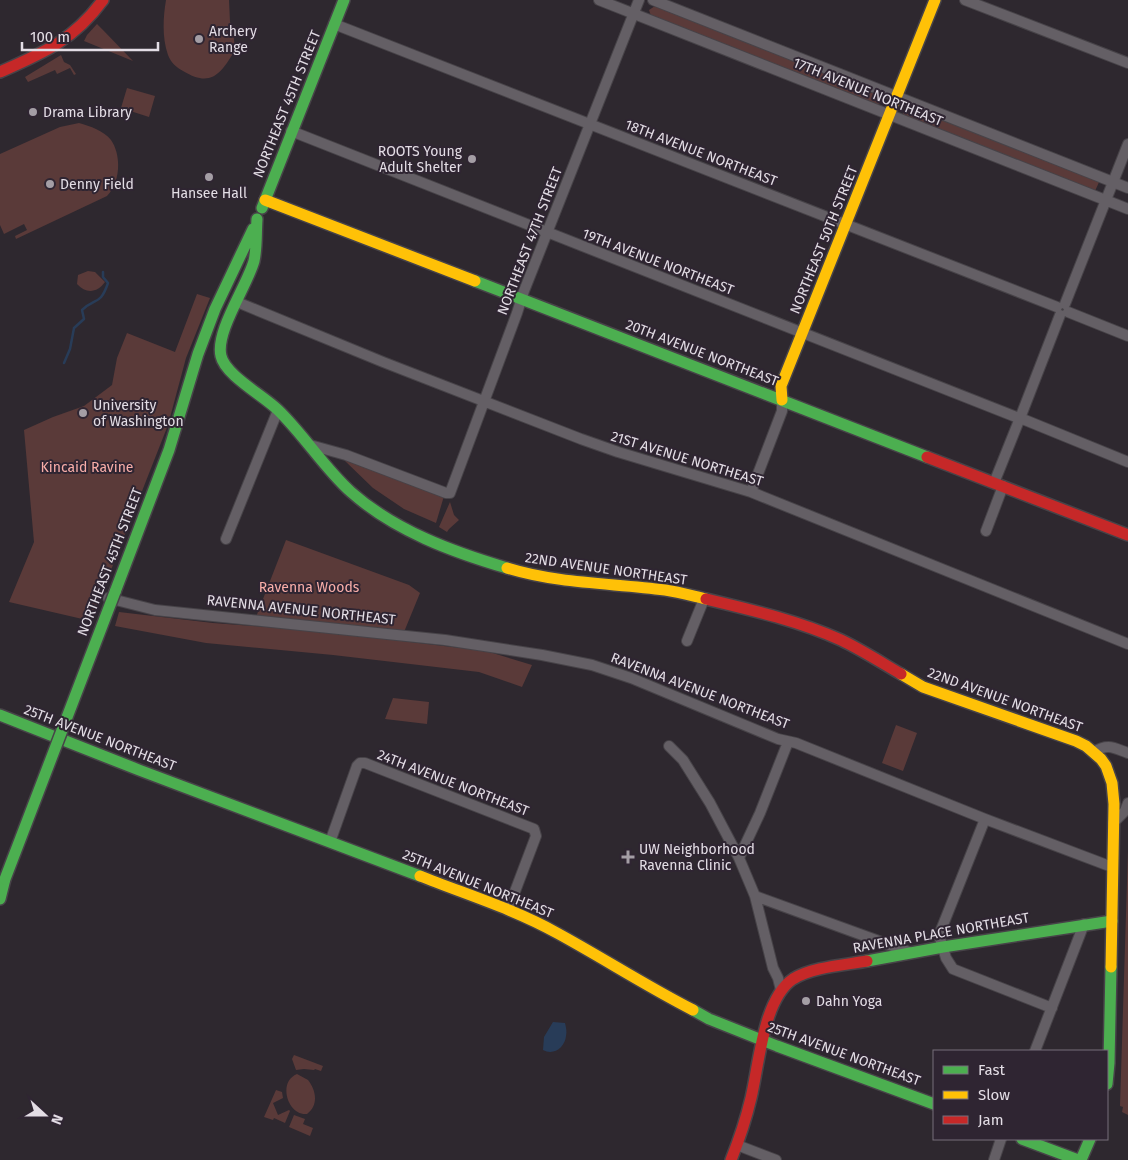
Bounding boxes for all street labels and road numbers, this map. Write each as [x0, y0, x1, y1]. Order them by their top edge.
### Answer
street label: NORTHEAST 45TH STREET [250, 27, 325, 180]
street label: 17TH AVENUE NORTHEAST [791, 54, 946, 130]
street label: 18TH AVENUE NORTHEAST [623, 116, 780, 190]
street label: NORTHEAST 50TH STREET [787, 163, 862, 316]
street label: NORTHEAST 47TH STREET [494, 164, 566, 317]
street label: 19TH AVENUE NORTHEAST [580, 225, 737, 299]
street label: 20TH AVENUE NORTHEAST [623, 316, 781, 390]
street label: 21ST AVENUE NORTHEAST [609, 428, 766, 490]
street label: NORTHEAST 45TH STREET [74, 485, 146, 639]
street label: 22ND AVENUE NORTHEAST [524, 549, 689, 589]
street label: RAVENNA AVENUE NORTHEAST [206, 592, 397, 628]
street label: RAVENNA AVENUE NORTHEAST [608, 649, 792, 733]
street label: 22ND AVENUE NORTHEAST [925, 664, 1085, 736]
street label: 25TH AVENUE NORTHEAST [22, 701, 179, 775]
street label: 24TH AVENUE NORTHEAST [375, 746, 532, 820]
street label: 25TH AVENUE NORTHEAST [400, 846, 557, 922]
street label: RAVENNA PLACE NORTHEAST [852, 909, 1031, 957]
street label: 25TH AVENUE NORTHEAST [765, 1018, 923, 1090]

